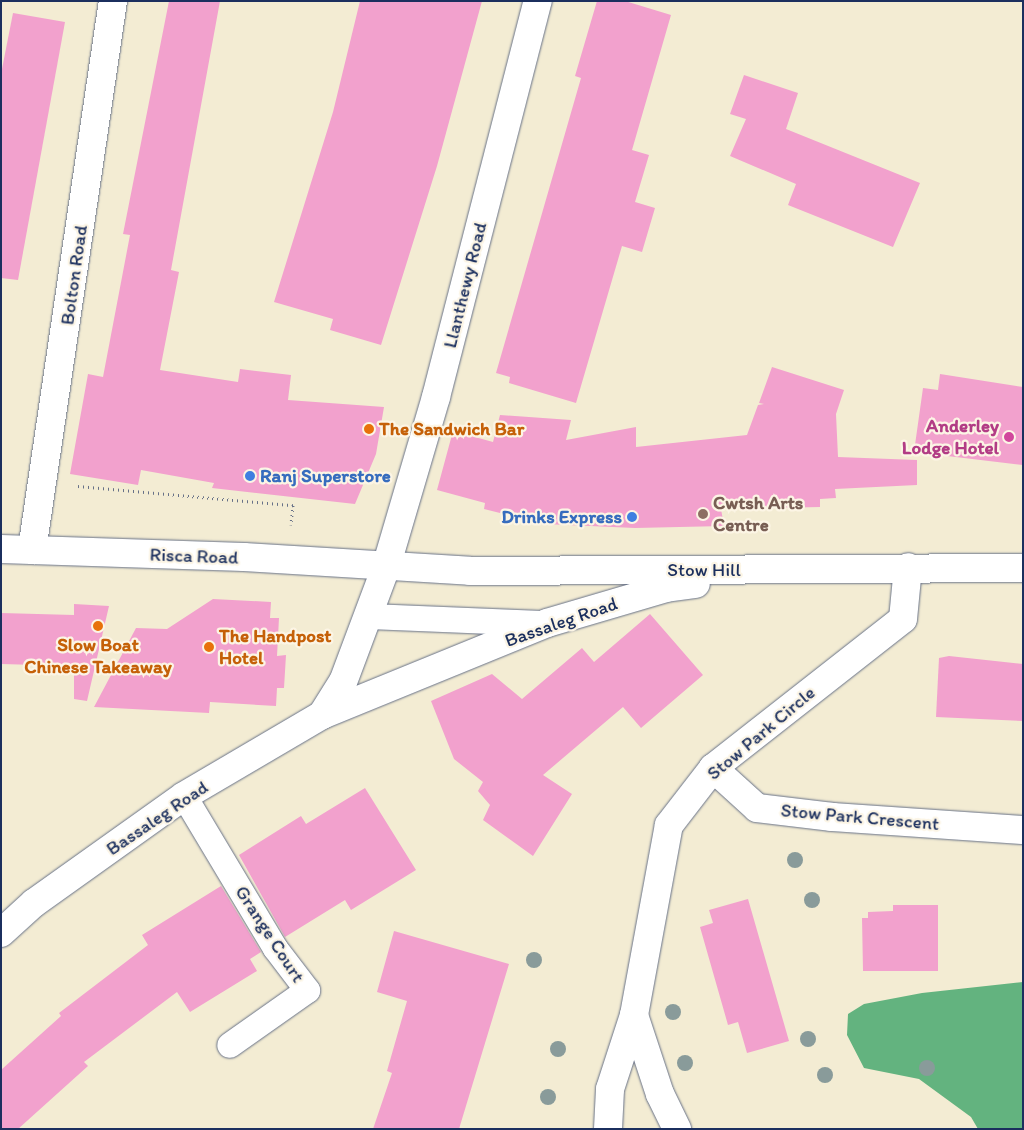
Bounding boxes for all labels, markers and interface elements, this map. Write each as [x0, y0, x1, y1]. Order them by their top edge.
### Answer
street label: Llanthewy Road [438, 220, 492, 350]
street label: Bolton Road [56, 224, 92, 326]
place label: Anderley Lodge Hotel [902, 415, 999, 459]
place label: The Sandwich Bar [379, 418, 525, 440]
marker: The Sandwich Bar [363, 423, 375, 435]
marker: Anderley Lodge Hotel [1003, 431, 1015, 443]
place label: Ranj Superstore [260, 465, 390, 487]
marker: Ranj Superstore [244, 470, 256, 482]
place label: Cwtsh Arts Centre [713, 492, 804, 536]
place label: Drinks Express [502, 506, 622, 528]
marker: Cwtsh Arts Centre [697, 508, 709, 520]
marker: Drinks Express [626, 511, 638, 523]
street label: Risca Road [150, 543, 238, 569]
street label: Stow Hill [667, 559, 741, 581]
street label: Bassaleg Road [502, 592, 620, 652]
marker: Slow Boat Chinese Takeaway [92, 620, 104, 632]
place label: The Handpost Hotel [219, 625, 332, 669]
place label: Slow Boat Chinese Takeaway [24, 634, 172, 678]
marker: The Handpost Hotel [203, 641, 215, 653]
street label: Stow Park Circle [702, 681, 820, 785]
street label: Bassaleg Road [102, 776, 212, 860]
street label: Stow Park Crescent [780, 799, 940, 835]
street label: Grange Court [230, 881, 310, 987]

